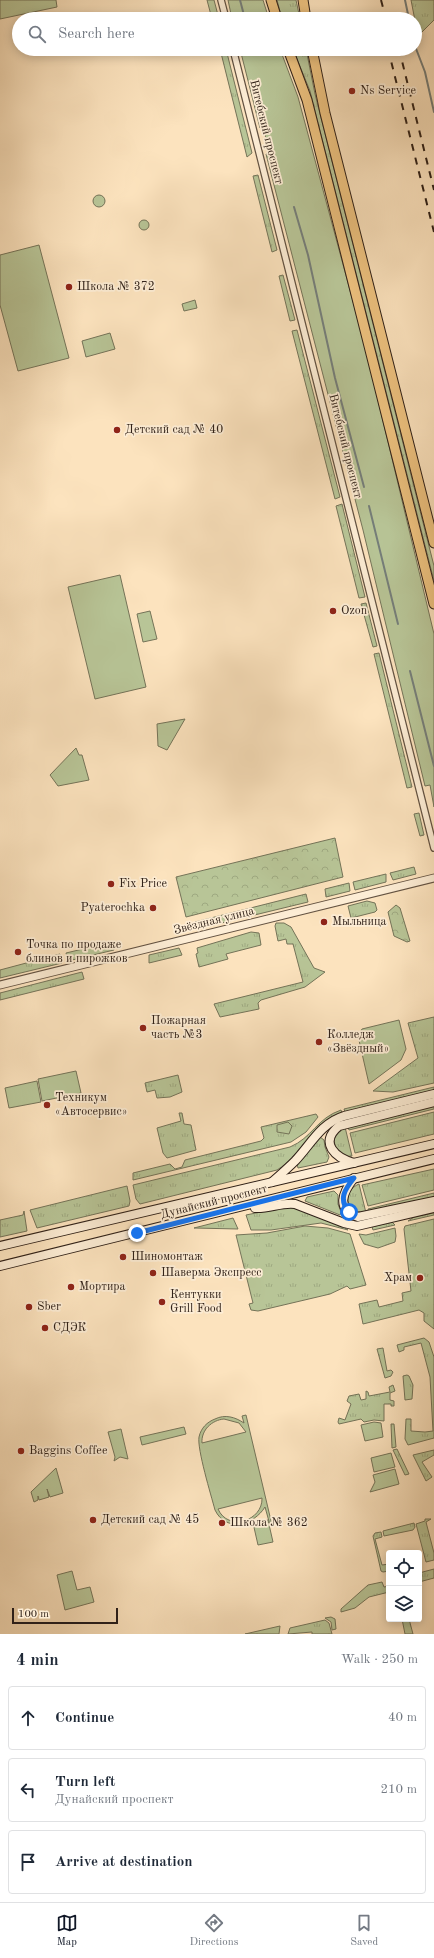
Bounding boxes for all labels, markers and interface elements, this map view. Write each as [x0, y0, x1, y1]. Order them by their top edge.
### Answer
search box [12, 12, 422, 56]
icon: search [26, 23, 48, 45]
text: Search here [58, 27, 135, 42]
street label: Витебский проспект [247, 79, 285, 186]
place label: Ns Service [360, 85, 417, 97]
marker: Ns Service [347, 86, 357, 96]
place label: Школа № 372 [77, 281, 155, 293]
marker: Школа № 372 [64, 282, 74, 292]
street label: Витебский проспект [326, 393, 364, 500]
place label: Детский сад № 40 [125, 424, 223, 436]
marker: Детский сад № 40 [112, 425, 122, 435]
place label: Ozon [341, 605, 368, 617]
marker: Ozon [328, 606, 338, 616]
place label: Fix Price [119, 878, 168, 890]
marker: Fix Price [106, 879, 116, 889]
place label: Pyaterochka [80, 902, 145, 914]
marker: Pyaterochka [148, 903, 158, 913]
street label: Звёздная улица [172, 905, 256, 937]
place label: Мыльница [332, 916, 387, 928]
marker: Мыльница [319, 917, 329, 927]
place label: Точка по продаже блинов и пирожков [26, 939, 128, 965]
marker: Точка по продаже блинов и пирожков [13, 947, 23, 957]
place label: Пожарная часть №3 [151, 1015, 206, 1041]
marker: Пожарная часть №3 [138, 1023, 148, 1033]
place label: Колледж «Звёздный» [327, 1029, 389, 1055]
marker: Колледж «Звёздный» [314, 1037, 324, 1047]
place label: Техникум «Автосервис» [55, 1092, 127, 1118]
marker: Техникум «Автосервис» [42, 1100, 52, 1110]
street label: Дунайский проспект [159, 1183, 269, 1221]
route start [340, 1203, 358, 1221]
route end [128, 1224, 146, 1242]
place label: Шиномонтаж [131, 1251, 203, 1263]
marker: Шиномонтаж [118, 1252, 128, 1262]
place label: Шаверма Экспресс [161, 1267, 262, 1279]
marker: Шаверма Экспресс [148, 1268, 158, 1278]
place label: Храм [384, 1272, 412, 1284]
marker: Храм [415, 1273, 425, 1283]
place label: Мортира [79, 1281, 126, 1293]
marker: Мортира [66, 1282, 76, 1292]
place label: Кентукки Grill Food [170, 1289, 222, 1315]
marker: Кентукки Grill Food [157, 1297, 167, 1307]
place label: Sber [37, 1301, 61, 1313]
marker: Sber [24, 1302, 34, 1312]
place label: СДЭК [53, 1322, 87, 1334]
marker: СДЭК [40, 1323, 50, 1333]
place label: Baggins Coffee [29, 1445, 108, 1457]
marker: Baggins Coffee [16, 1446, 26, 1456]
place label: Детский сад № 45 [101, 1513, 199, 1526]
marker: Детский сад № 45 [88, 1515, 98, 1525]
place label: Школа № 362 [230, 1517, 308, 1529]
marker: Школа № 362 [217, 1518, 227, 1528]
map controls [386, 1550, 422, 1622]
button: locate [386, 1550, 422, 1586]
button: layers [386, 1586, 422, 1622]
scale bar [12, 1606, 118, 1625]
text: 100 m [18, 1609, 49, 1620]
text: 4 min [16, 1652, 59, 1669]
text: Walk · 250 m [341, 1653, 418, 1666]
icon: ahead [17, 1707, 39, 1729]
text: Continue [55, 1711, 114, 1726]
text: 40 m [388, 1711, 417, 1724]
text: Turn left [55, 1775, 115, 1790]
icon: left [17, 1779, 39, 1801]
text: 210 m [380, 1783, 417, 1796]
text: Дунайский проспект [55, 1793, 174, 1806]
icon: arrive [17, 1851, 39, 1873]
text: Arrive at destination [55, 1855, 193, 1870]
tab: Map [56, 1912, 78, 1950]
tab: Directions [190, 1912, 238, 1950]
tab: Saved [350, 1912, 378, 1950]

